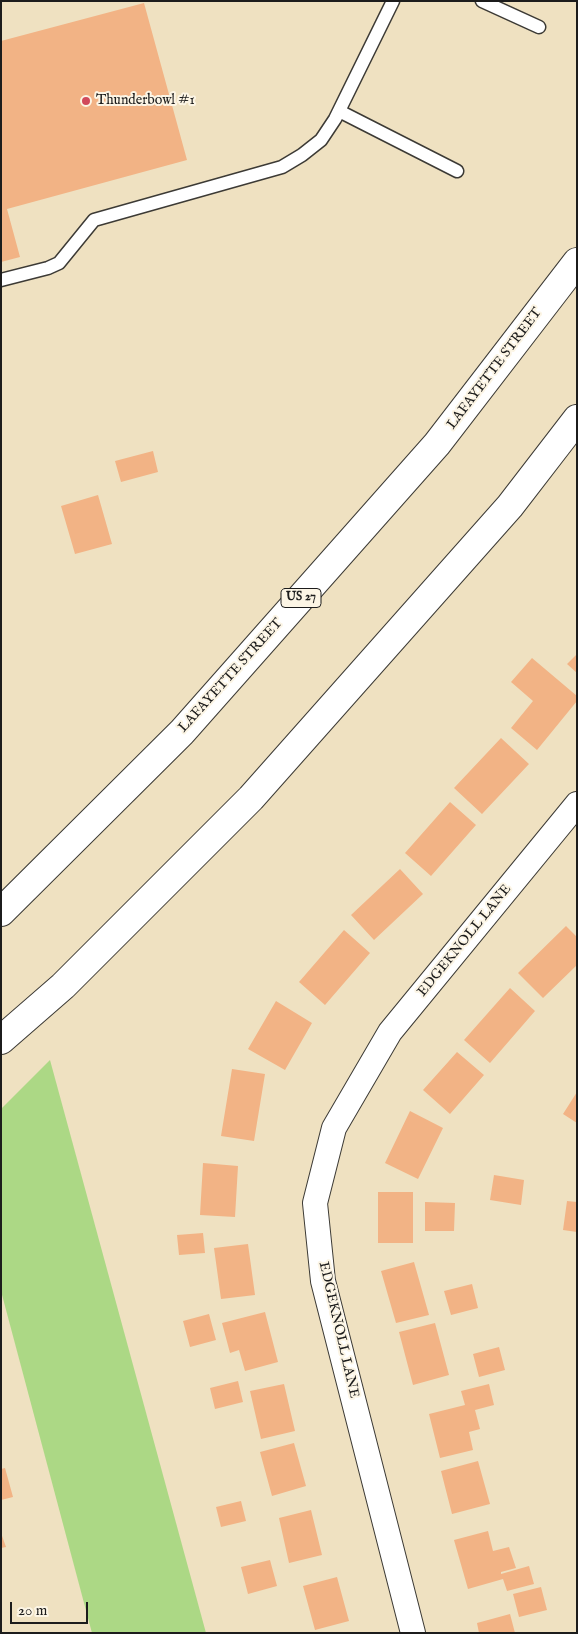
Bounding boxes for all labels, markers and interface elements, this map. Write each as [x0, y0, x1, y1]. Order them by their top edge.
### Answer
place label: Thunderbowl #1 [96, 93, 195, 109]
marker: Thunderbowl #1 [80, 95, 92, 107]
street label: LAFAYETTE STREET [444, 305, 546, 433]
road number: US 27 [281, 588, 321, 608]
street label: LAFAYETTE STREET [175, 616, 287, 736]
street label: EDGEKNOLL LANE [415, 882, 515, 1000]
street label: EDGEKNOLL LANE [314, 1260, 362, 1400]
scale bar [12, 1592, 90, 1624]
text: 20 m [18, 1601, 47, 1620]

